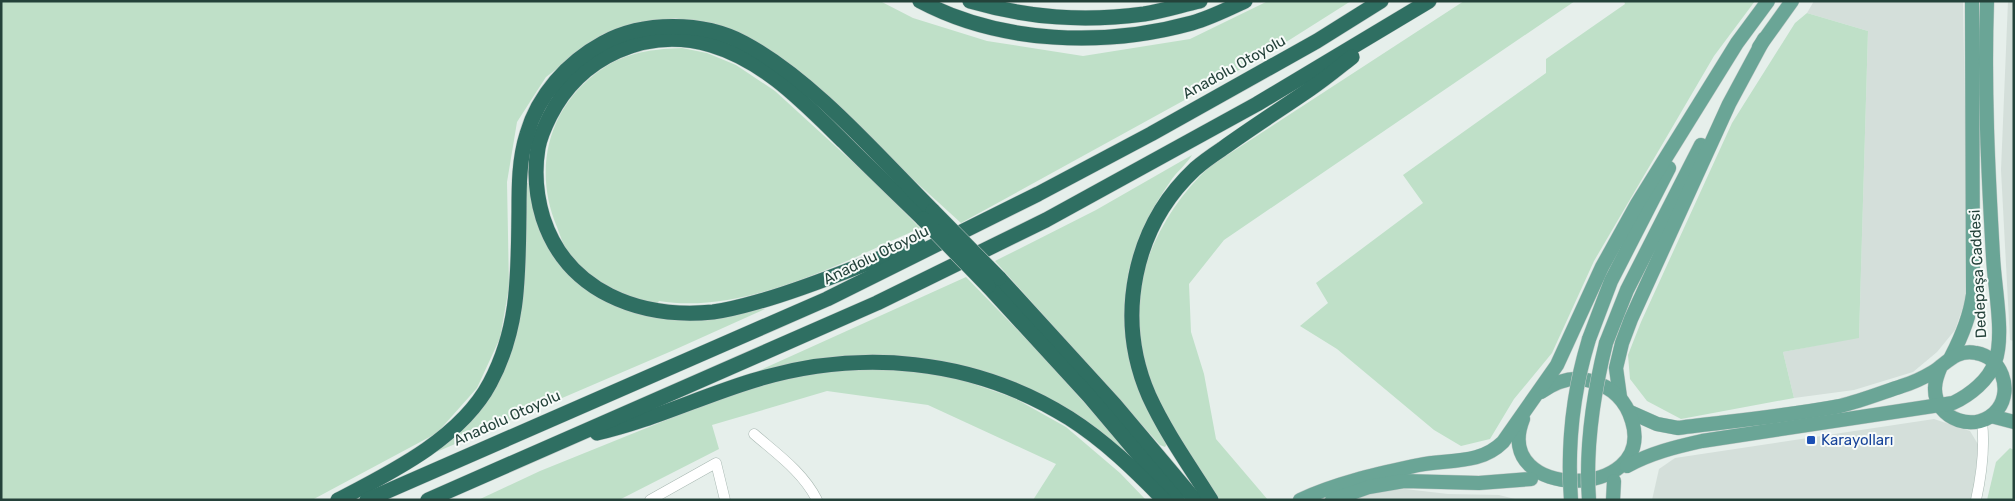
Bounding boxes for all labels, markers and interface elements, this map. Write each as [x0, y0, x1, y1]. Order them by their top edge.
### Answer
street label: Anadolu Otoyolu [1179, 31, 1289, 103]
street label: Dedepaşa Caddesi [1966, 209, 1990, 339]
street label: Anadolu Otoyolu [820, 222, 932, 288]
street label: Anadolu Otoyolu [451, 386, 563, 450]
place label: Karayolları [1821, 431, 1893, 449]
marker: Karayolları [1805, 434, 1817, 446]

